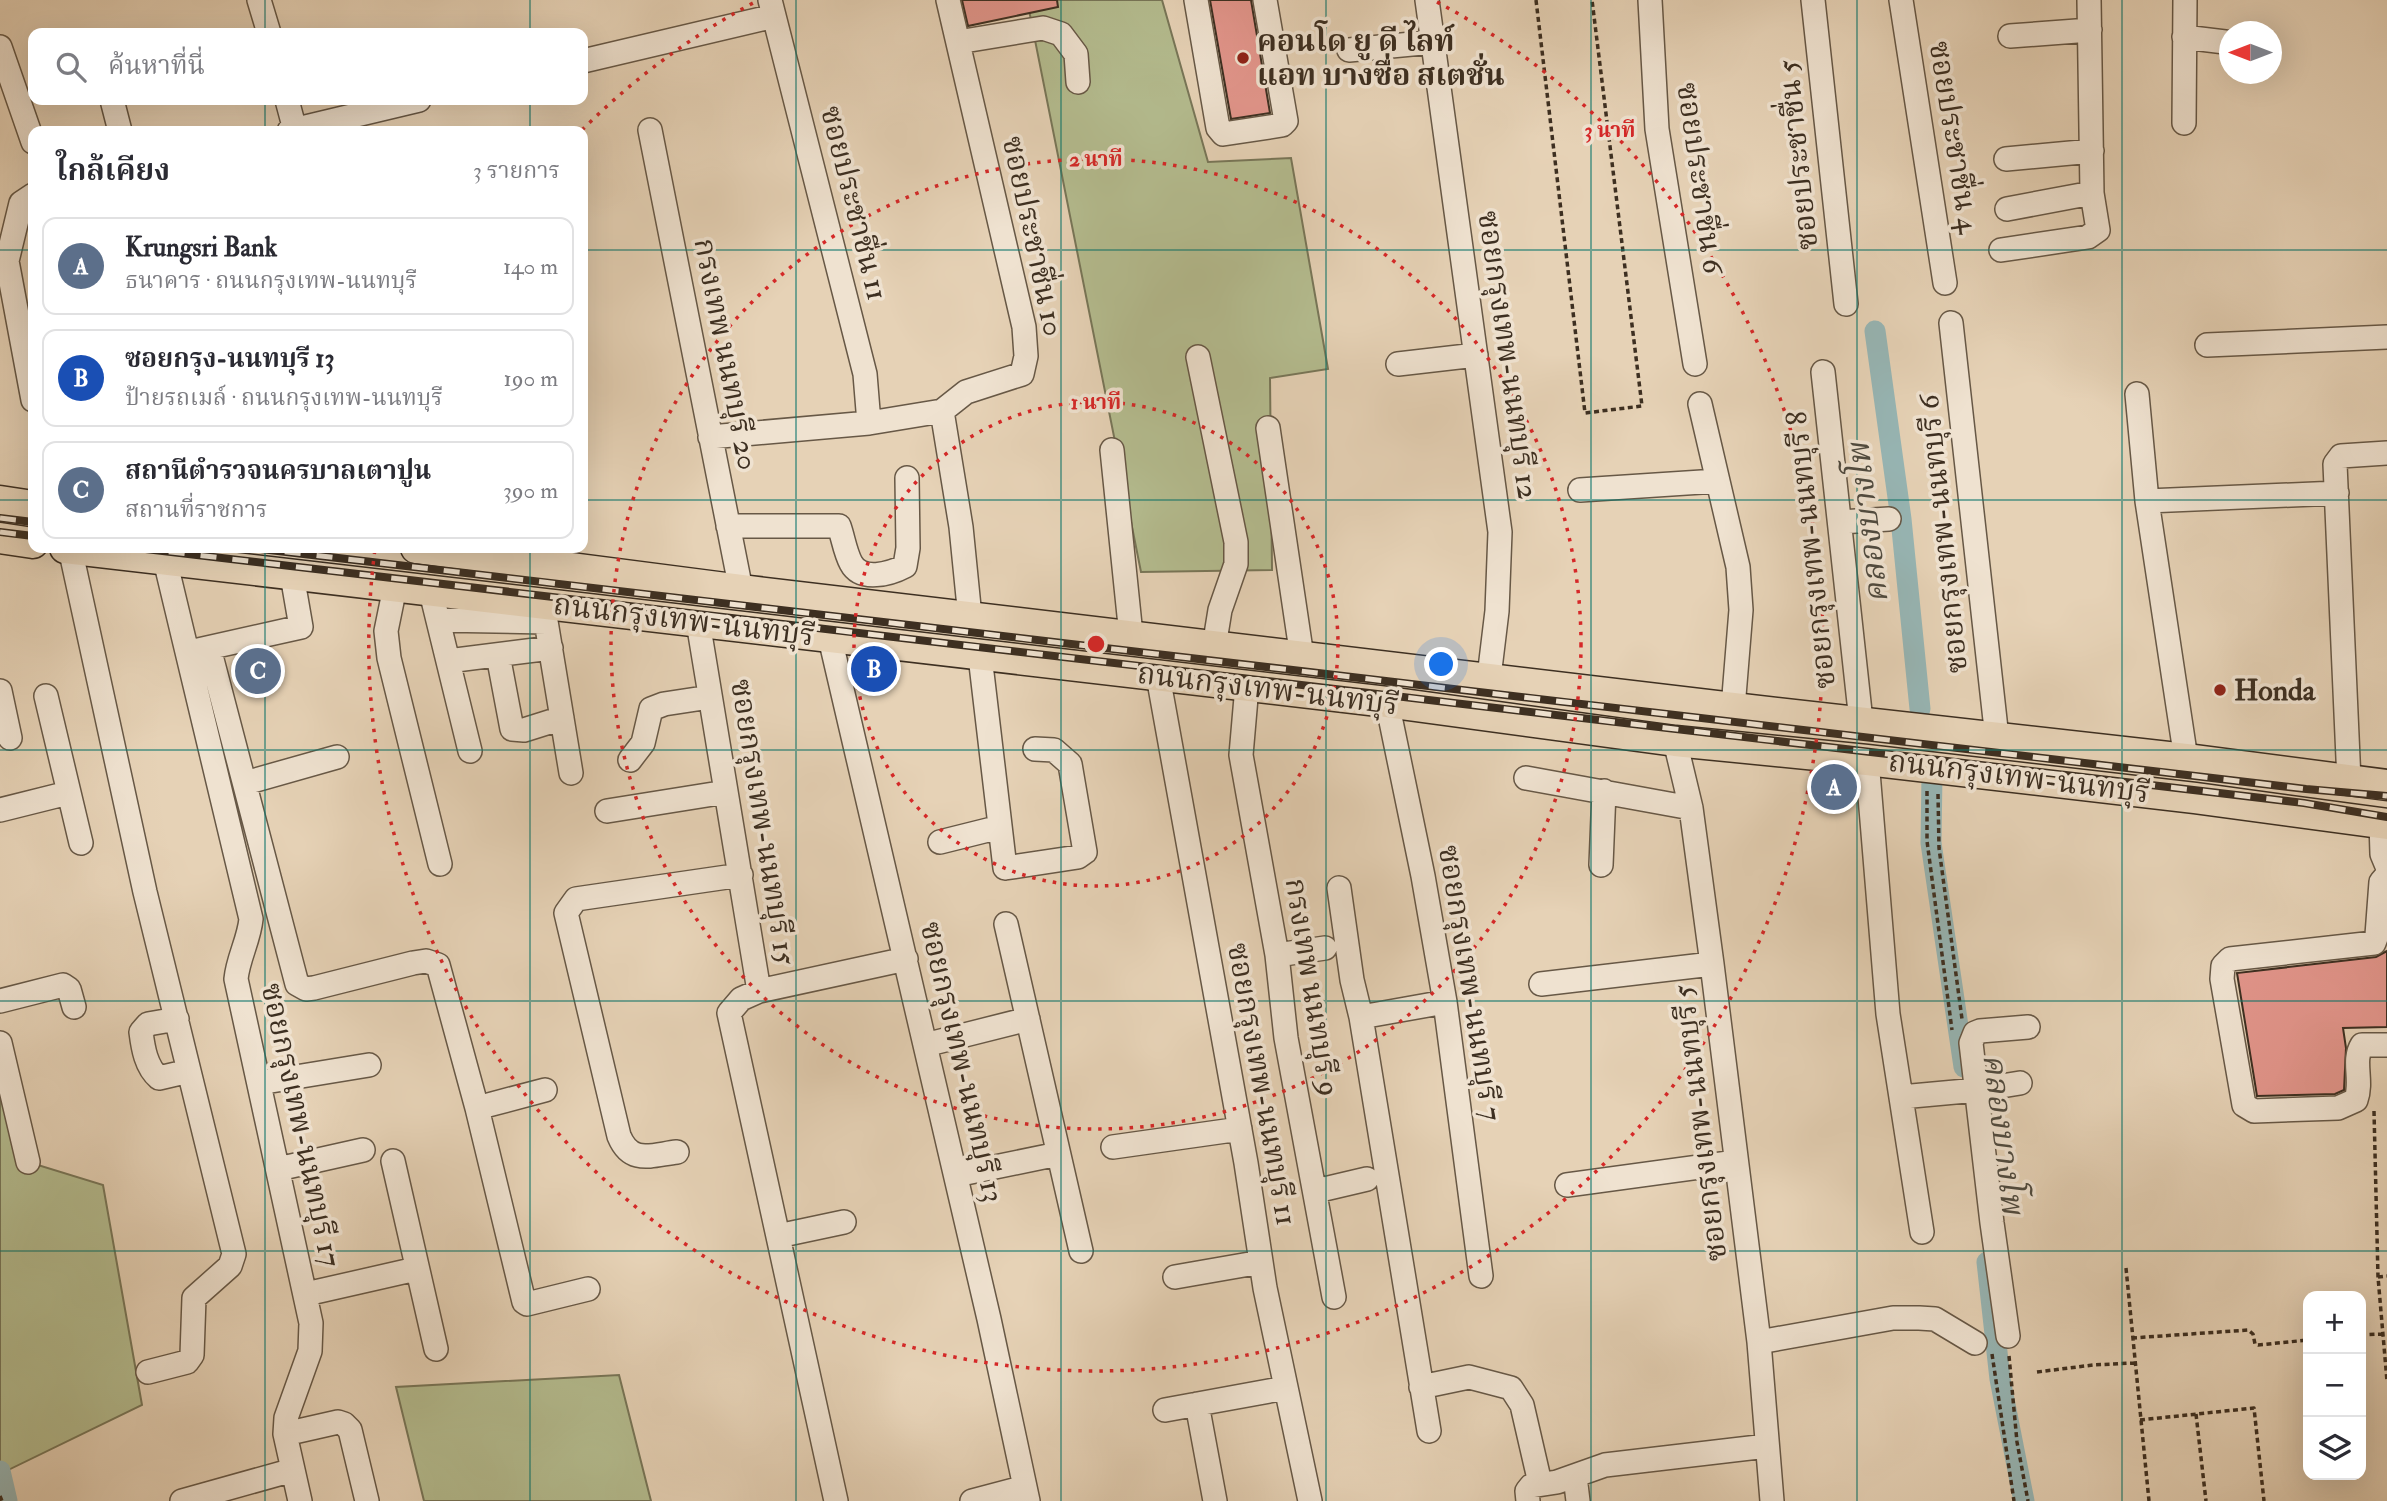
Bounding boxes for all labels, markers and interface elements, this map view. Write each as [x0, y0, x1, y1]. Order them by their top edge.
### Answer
place label: คอนโด ยู ดี ไลท์ แอท บางซื่อ สเตชั่น [1257, 20, 1505, 94]
north arrow [2219, 21, 2282, 84]
search box [28, 28, 588, 105]
street label: ซอยประชาชื่น 4 [1921, 38, 1992, 237]
icon: search [52, 48, 90, 86]
text: ค้นหาที่นี่ [108, 50, 205, 82]
marker: คอนโด ยู ดี ไลท์ แอท บางซื่อ สเตชั่น [1235, 50, 1251, 66]
street label: ซอยประชาชื่น 5 [1766, 57, 1826, 252]
street label: ซอยประชาชื่น 6 [1668, 79, 1736, 278]
street label: ซอยประชาชื่น 11 [812, 101, 900, 304]
text: 3 นาที [1585, 117, 1635, 144]
street label: ซอยประชาชื่น 10 [994, 132, 1076, 339]
text: 2 นาที [1069, 146, 1123, 173]
text: ใกล้เคียง [56, 152, 170, 189]
text: 3 รายการ [473, 156, 560, 185]
street label: ซอยกรุงเทพ-นนทบุรี 12 [1469, 208, 1547, 502]
text: Krungsri Bank [125, 232, 277, 264]
street label: กรงเทพ นนทบุรี 20 [685, 235, 767, 473]
text: A [74, 252, 88, 281]
text: 140 m [503, 252, 558, 281]
text: ธนาคาร · ถนนกรุงเทพ-นนทบุรี [125, 266, 417, 295]
text: ซอยกรุง-นนทบุรี 13 [125, 343, 334, 375]
text: B [73, 364, 89, 393]
text: 190 m [504, 364, 558, 393]
text: ป้ายรถเมล์ · ถนนกรุงเทพ-นนทบุรี [125, 383, 443, 412]
text: 1 นาที [1071, 389, 1121, 416]
street label: ซอยกรุงเทพ-นนทบุรี 6 [1910, 391, 1976, 675]
street label: ซอยกรุงเทพ-นนทบุรี 8 [1778, 409, 1844, 691]
water label: คลองบางโพ [1835, 439, 1898, 606]
text: สถานีตำรวจนครบาลเตาปูน [125, 455, 431, 487]
text: C [73, 476, 89, 505]
text: 390 m [503, 476, 558, 505]
text: สถานที่ราชการ [125, 495, 268, 524]
street label: ถนนกรุงเทพ-นนทบุรี [551, 586, 817, 654]
centre of rings [1084, 632, 1108, 656]
pin: B [851, 643, 897, 695]
pin: C [235, 645, 281, 697]
your location [1424, 647, 1458, 681]
street label: ถนนกรุงเทพ-นนทบุรี [1135, 655, 1401, 723]
place label: Honda [2234, 672, 2317, 709]
street label: ซอยกรุงเทพ-นนทบุรี 15 [722, 676, 804, 968]
marker: Honda [2212, 682, 2228, 698]
street label: ถนนกรุงเทพ-นนทบุรี [1886, 743, 2152, 811]
pin: A [1811, 761, 1857, 813]
street label: ซอยกรุงเทพ-นนทบุรี 7 [1430, 842, 1510, 1124]
street label: กรงเทพ นนทบุรี 9 [1276, 875, 1348, 1099]
street label: ซอยกรุงเทพ-นนทบุรี 13 [912, 918, 1012, 1206]
street label: ซอยกรุงเทพ-นนทบุรี 11 [1219, 940, 1305, 1228]
street label: ซอยกรุงเทพ-นนทบุรี 17 [253, 980, 349, 1271]
street label: ซอยกรุงเทพ-นนทบุรี 5 [1665, 982, 1735, 1263]
water label: คลองบางโพ [1973, 1051, 2036, 1218]
map controls [2303, 1291, 2366, 1480]
button: + [2303, 1291, 2366, 1354]
button: − [2303, 1354, 2366, 1417]
button: layers [2303, 1417, 2366, 1480]

